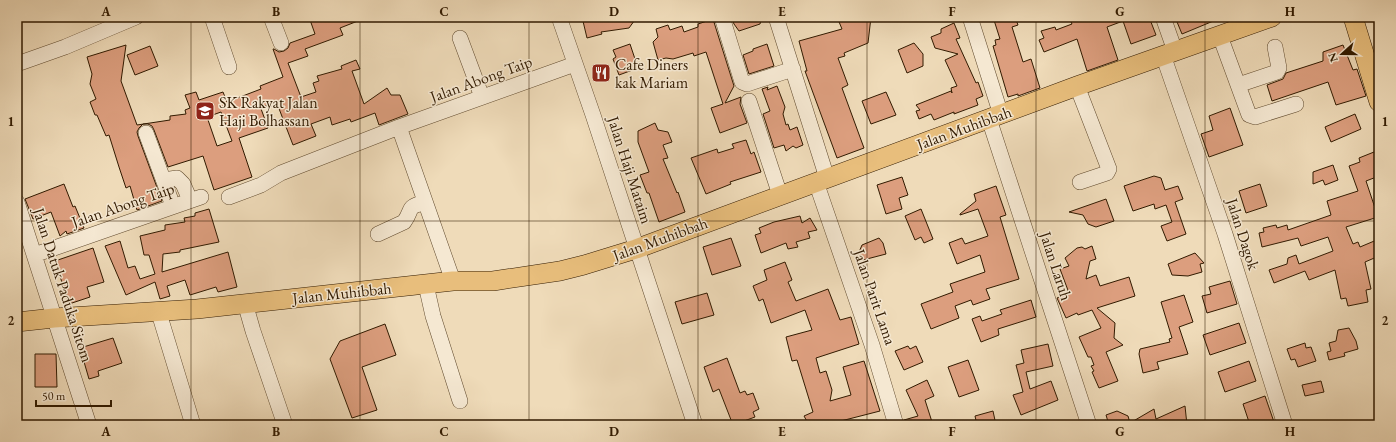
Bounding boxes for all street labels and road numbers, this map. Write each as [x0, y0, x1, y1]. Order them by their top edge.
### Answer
street label: Jalan Abong Taip [425, 51, 535, 108]
street label: Jalan Muhibbah [912, 101, 1014, 156]
street label: Jalan Haji Mataim [602, 112, 657, 227]
street label: Jalan Abong Taip [67, 178, 177, 233]
street label: Jalan Dagok [1221, 194, 1265, 273]
street label: Jalan Datuk Paduka Sitom [28, 203, 98, 365]
street label: Jalan Muhibbah [608, 212, 710, 267]
street label: Jalan Laruh [1034, 227, 1077, 303]
street label: Jalan Parit Lama [848, 244, 901, 348]
street label: Jalan Muhibbah [289, 277, 393, 309]

